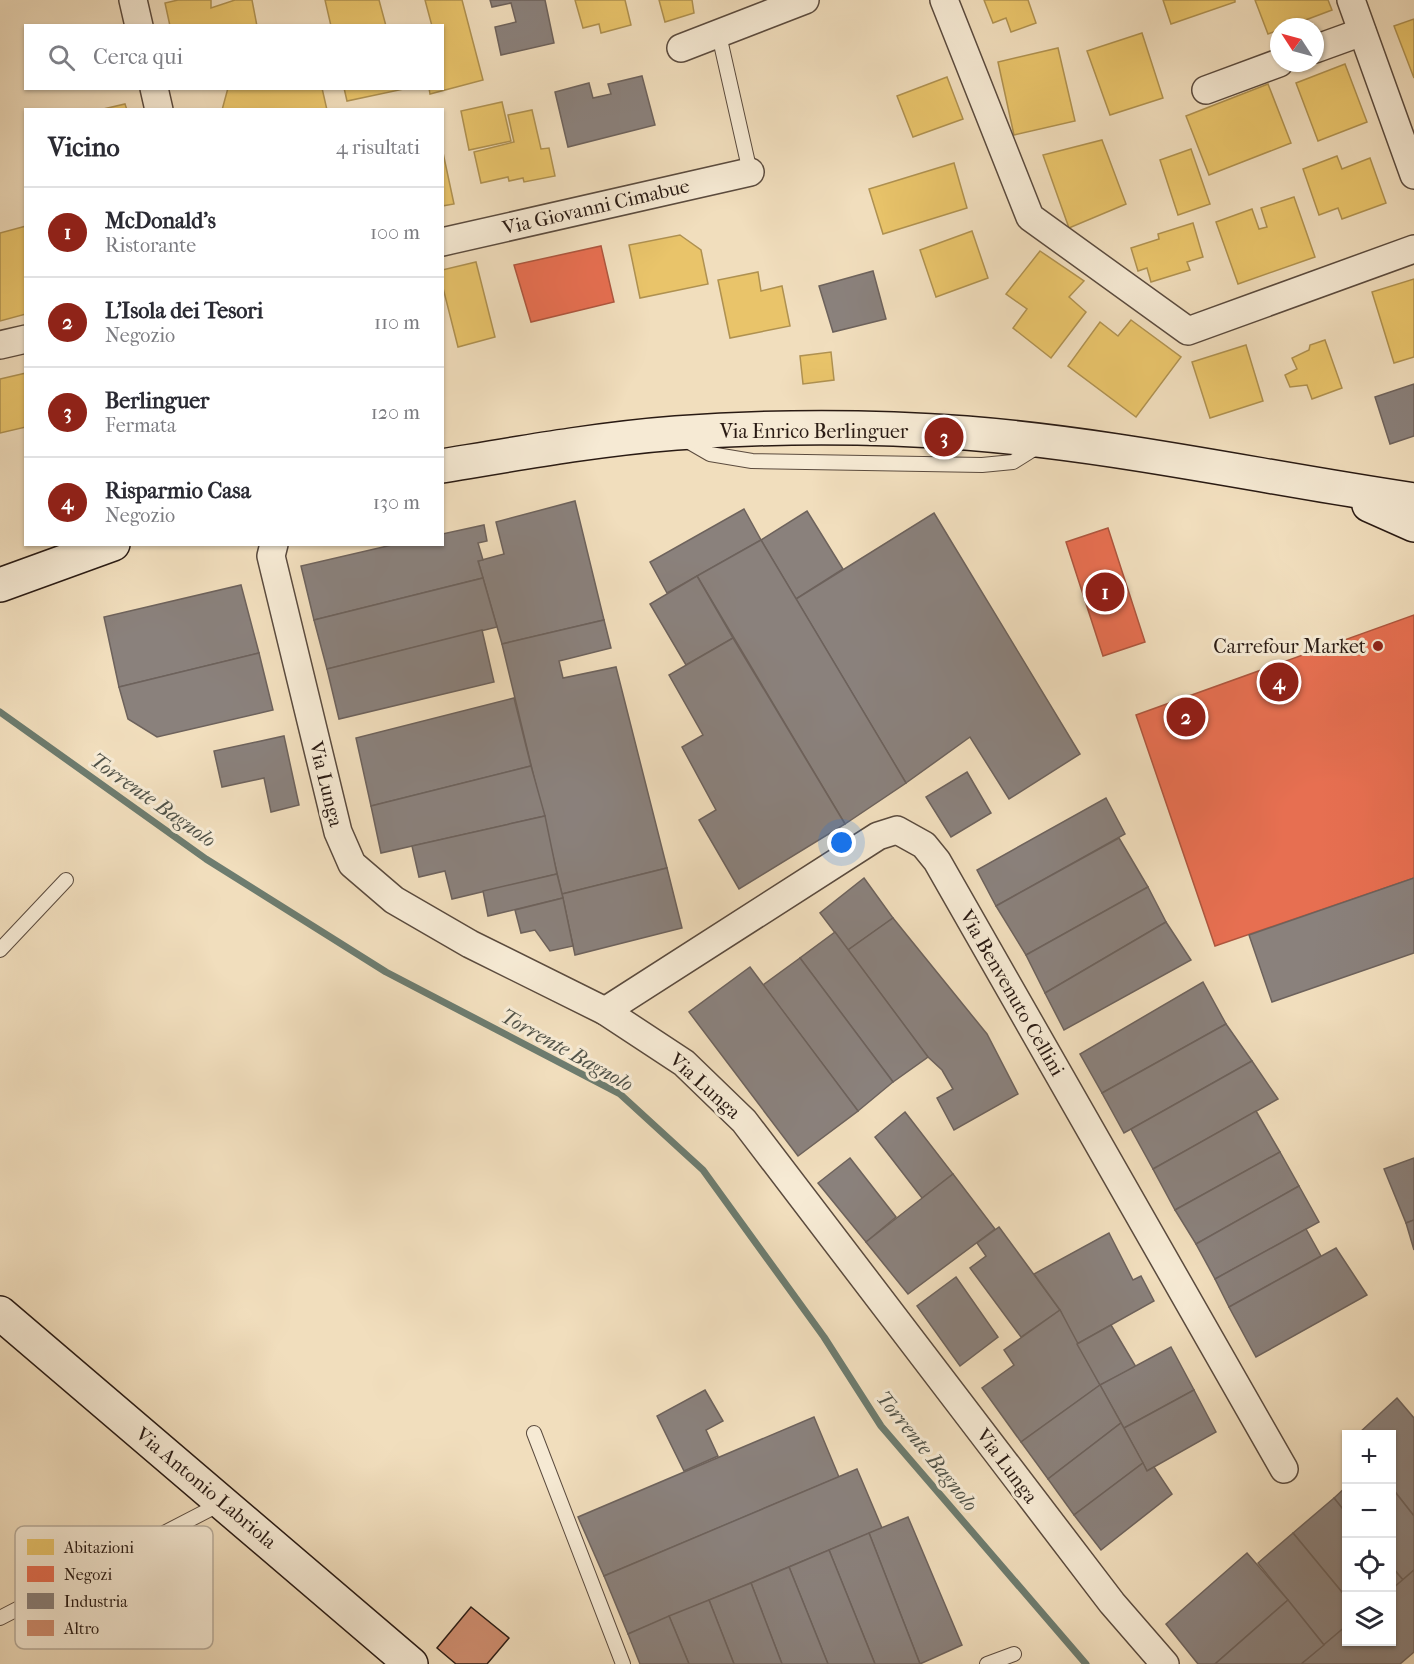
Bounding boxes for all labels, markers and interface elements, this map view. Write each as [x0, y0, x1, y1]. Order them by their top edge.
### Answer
north arrow [1270, 18, 1324, 72]
search box [24, 24, 444, 90]
icon: search [45, 41, 78, 74]
text: Cerca qui [93, 44, 183, 70]
text: Vicino [48, 132, 120, 163]
text: 4 risultati [336, 136, 420, 159]
street label: Via Giovanni Cimabue [499, 174, 692, 240]
text: McDonald's [105, 208, 216, 234]
text: 1 [64, 221, 71, 244]
text: 100 m [370, 221, 420, 244]
text: Ristorante [105, 234, 196, 257]
text: L'Isola dei Tesori [105, 298, 263, 324]
text: 2 [62, 311, 73, 334]
text: 110 m [374, 311, 420, 334]
text: Negozio [105, 324, 175, 347]
text: Berlinguer [105, 388, 209, 414]
text: 3 [63, 401, 72, 424]
text: 120 m [371, 401, 420, 424]
text: Fermata [105, 414, 176, 437]
pin: 3 [924, 414, 964, 460]
street label: Via Enrico Berlinguer [719, 420, 909, 443]
text: Risparmio Casa [105, 478, 251, 504]
text: 4 [62, 491, 73, 514]
text: 130 m [373, 491, 420, 514]
text: Negozio [105, 504, 175, 527]
pin: 1 [1086, 570, 1124, 614]
place label: Carrefour Market [1213, 635, 1366, 658]
marker: Carrefour Market [1371, 639, 1385, 653]
pin: 4 [1260, 660, 1298, 704]
pin: 2 [1166, 694, 1206, 740]
street label: Via Lunga [304, 738, 348, 830]
water label: Torrente Bagnolo [86, 748, 221, 852]
your location [827, 828, 856, 857]
street label: Via Benvenuto Cellini [955, 905, 1069, 1080]
water label: Torrente Bagnolo [497, 1004, 638, 1096]
street label: Via Lunga [664, 1048, 746, 1124]
water label: Torrente Bagnolo [871, 1386, 983, 1516]
street label: Via Antonio Labriola [130, 1422, 282, 1554]
street label: Via Lunga [971, 1423, 1043, 1508]
map controls [1342, 1430, 1396, 1646]
button: + [1342, 1430, 1396, 1484]
button: − [1342, 1484, 1396, 1538]
legend [15, 1526, 213, 1649]
text: Abitazioni [63, 1538, 134, 1557]
button: locate [1342, 1538, 1396, 1592]
text: Negozi [64, 1565, 112, 1584]
text: Industria [64, 1592, 128, 1611]
button: layers [1342, 1592, 1396, 1646]
text: Altro [63, 1619, 99, 1638]

